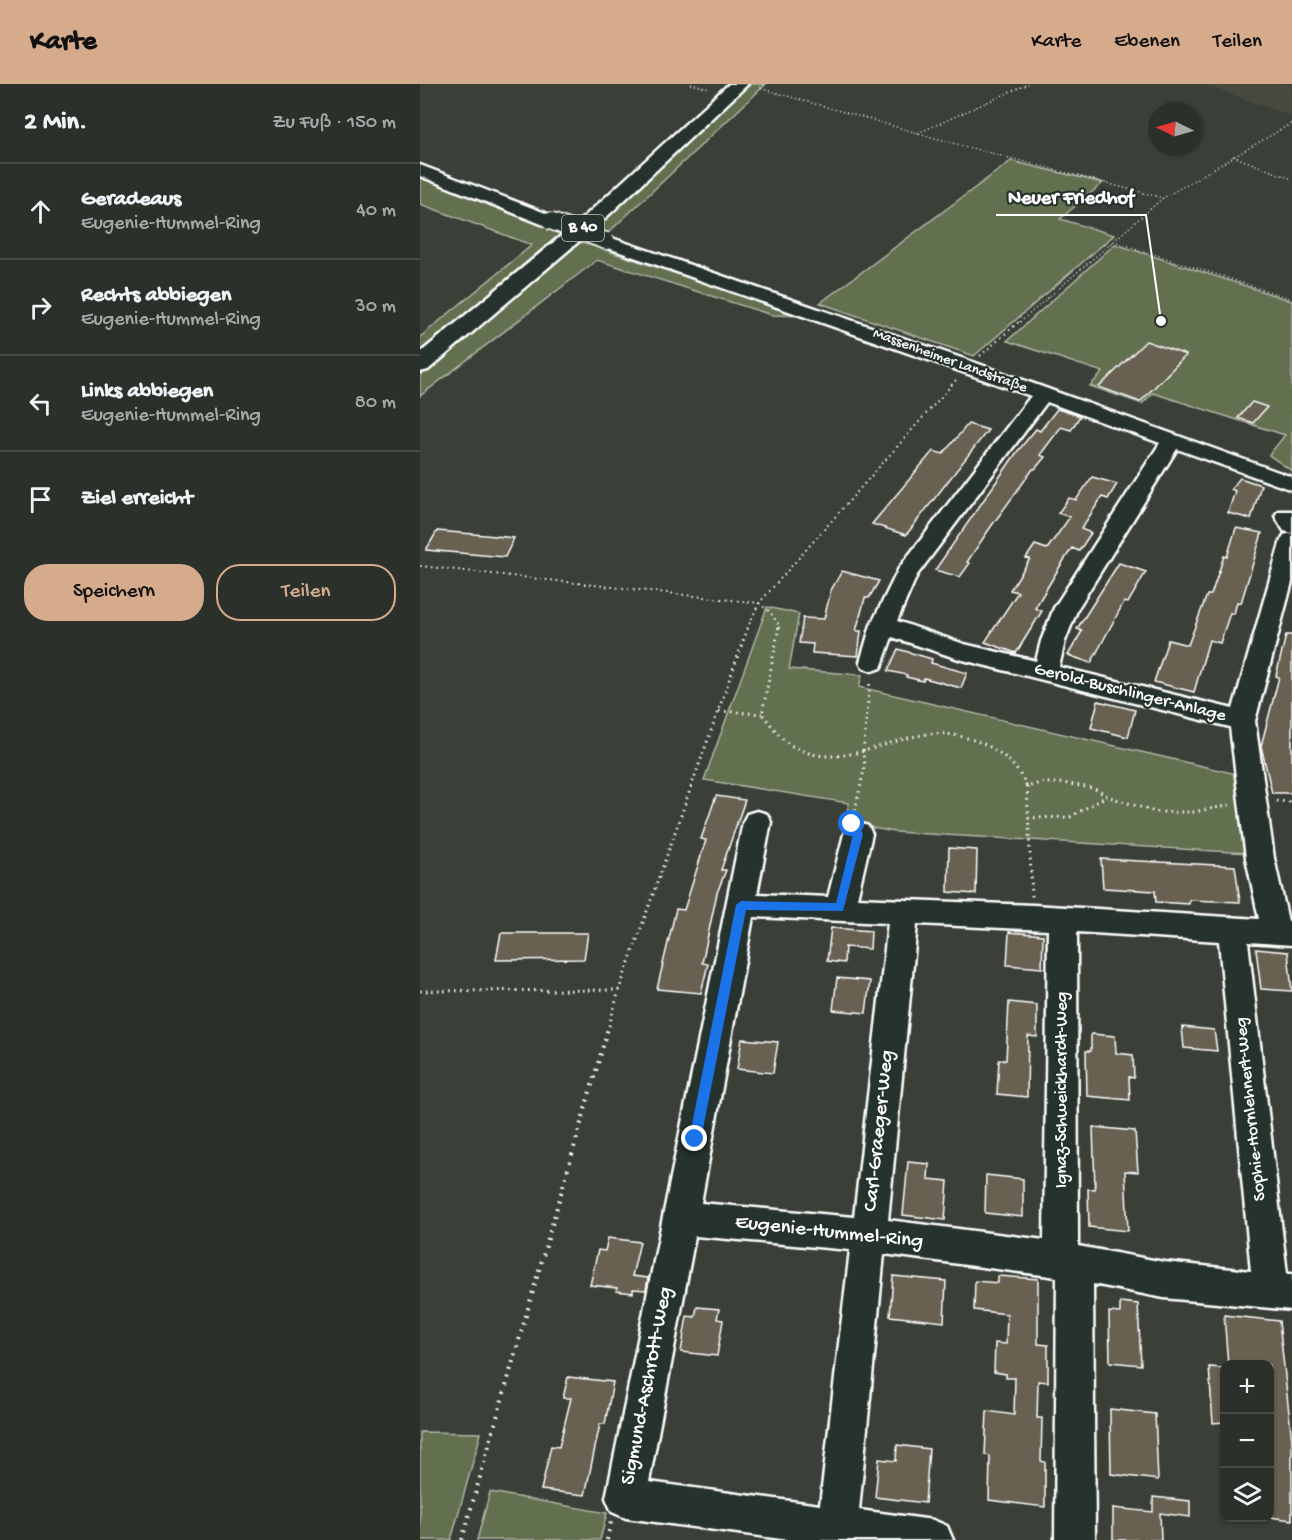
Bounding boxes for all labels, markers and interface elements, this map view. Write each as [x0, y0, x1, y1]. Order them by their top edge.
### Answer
text: Karte [30, 26, 97, 59]
text: Karte [1031, 30, 1081, 55]
text: Ebenen [1114, 30, 1180, 55]
text: Teilen [1213, 30, 1262, 55]
north arrow [1148, 102, 1202, 156]
text: 2 Min. [24, 108, 87, 139]
text: Zu Fuß · 150 m [273, 112, 396, 135]
callout: Neuer Friedhof [996, 177, 1146, 215]
text: Geradeaus [81, 187, 181, 213]
text: Neuer Friedhof [1008, 188, 1136, 211]
icon: ahead [24, 195, 57, 228]
text: 40 m [356, 200, 396, 223]
text: Eugenie-Hummel-Ring [81, 213, 261, 236]
road number: B 40 [562, 215, 604, 241]
text: Rechts abbiegen [81, 283, 231, 309]
icon: right [24, 291, 57, 324]
text: 30 m [355, 296, 396, 319]
text: Eugenie-Hummel-Ring [81, 309, 261, 332]
street label: Massenheimer Landstraße [870, 325, 1030, 397]
text: Links abbiegen [81, 379, 213, 405]
icon: left [24, 387, 57, 420]
text: 80 m [355, 392, 396, 415]
text: Eugenie-Hummel-Ring [81, 405, 261, 428]
icon: arrive [24, 483, 57, 516]
text: Ziel erreicht [81, 486, 193, 512]
button: Speichern [24, 564, 204, 621]
button: Teilen [216, 564, 396, 621]
street label: Gerold-Buschlinger-Anlage [1032, 659, 1229, 727]
route start [838, 810, 864, 836]
street label: Ignaz-Schweickhardt-Weg [1052, 992, 1073, 1188]
street label: Sophie-Hornlehnert-Weg [1231, 1016, 1271, 1202]
street label: Carl-Graeger-Weg [859, 1049, 901, 1213]
route end [681, 1125, 707, 1151]
street label: Eugenie-Hummel-Ring [734, 1211, 924, 1255]
street label: Sigmund-Aschrott-Weg [617, 1285, 679, 1487]
map controls [1220, 1360, 1274, 1522]
button: + [1220, 1360, 1274, 1414]
button: − [1220, 1414, 1274, 1468]
button: layers [1220, 1468, 1274, 1522]

